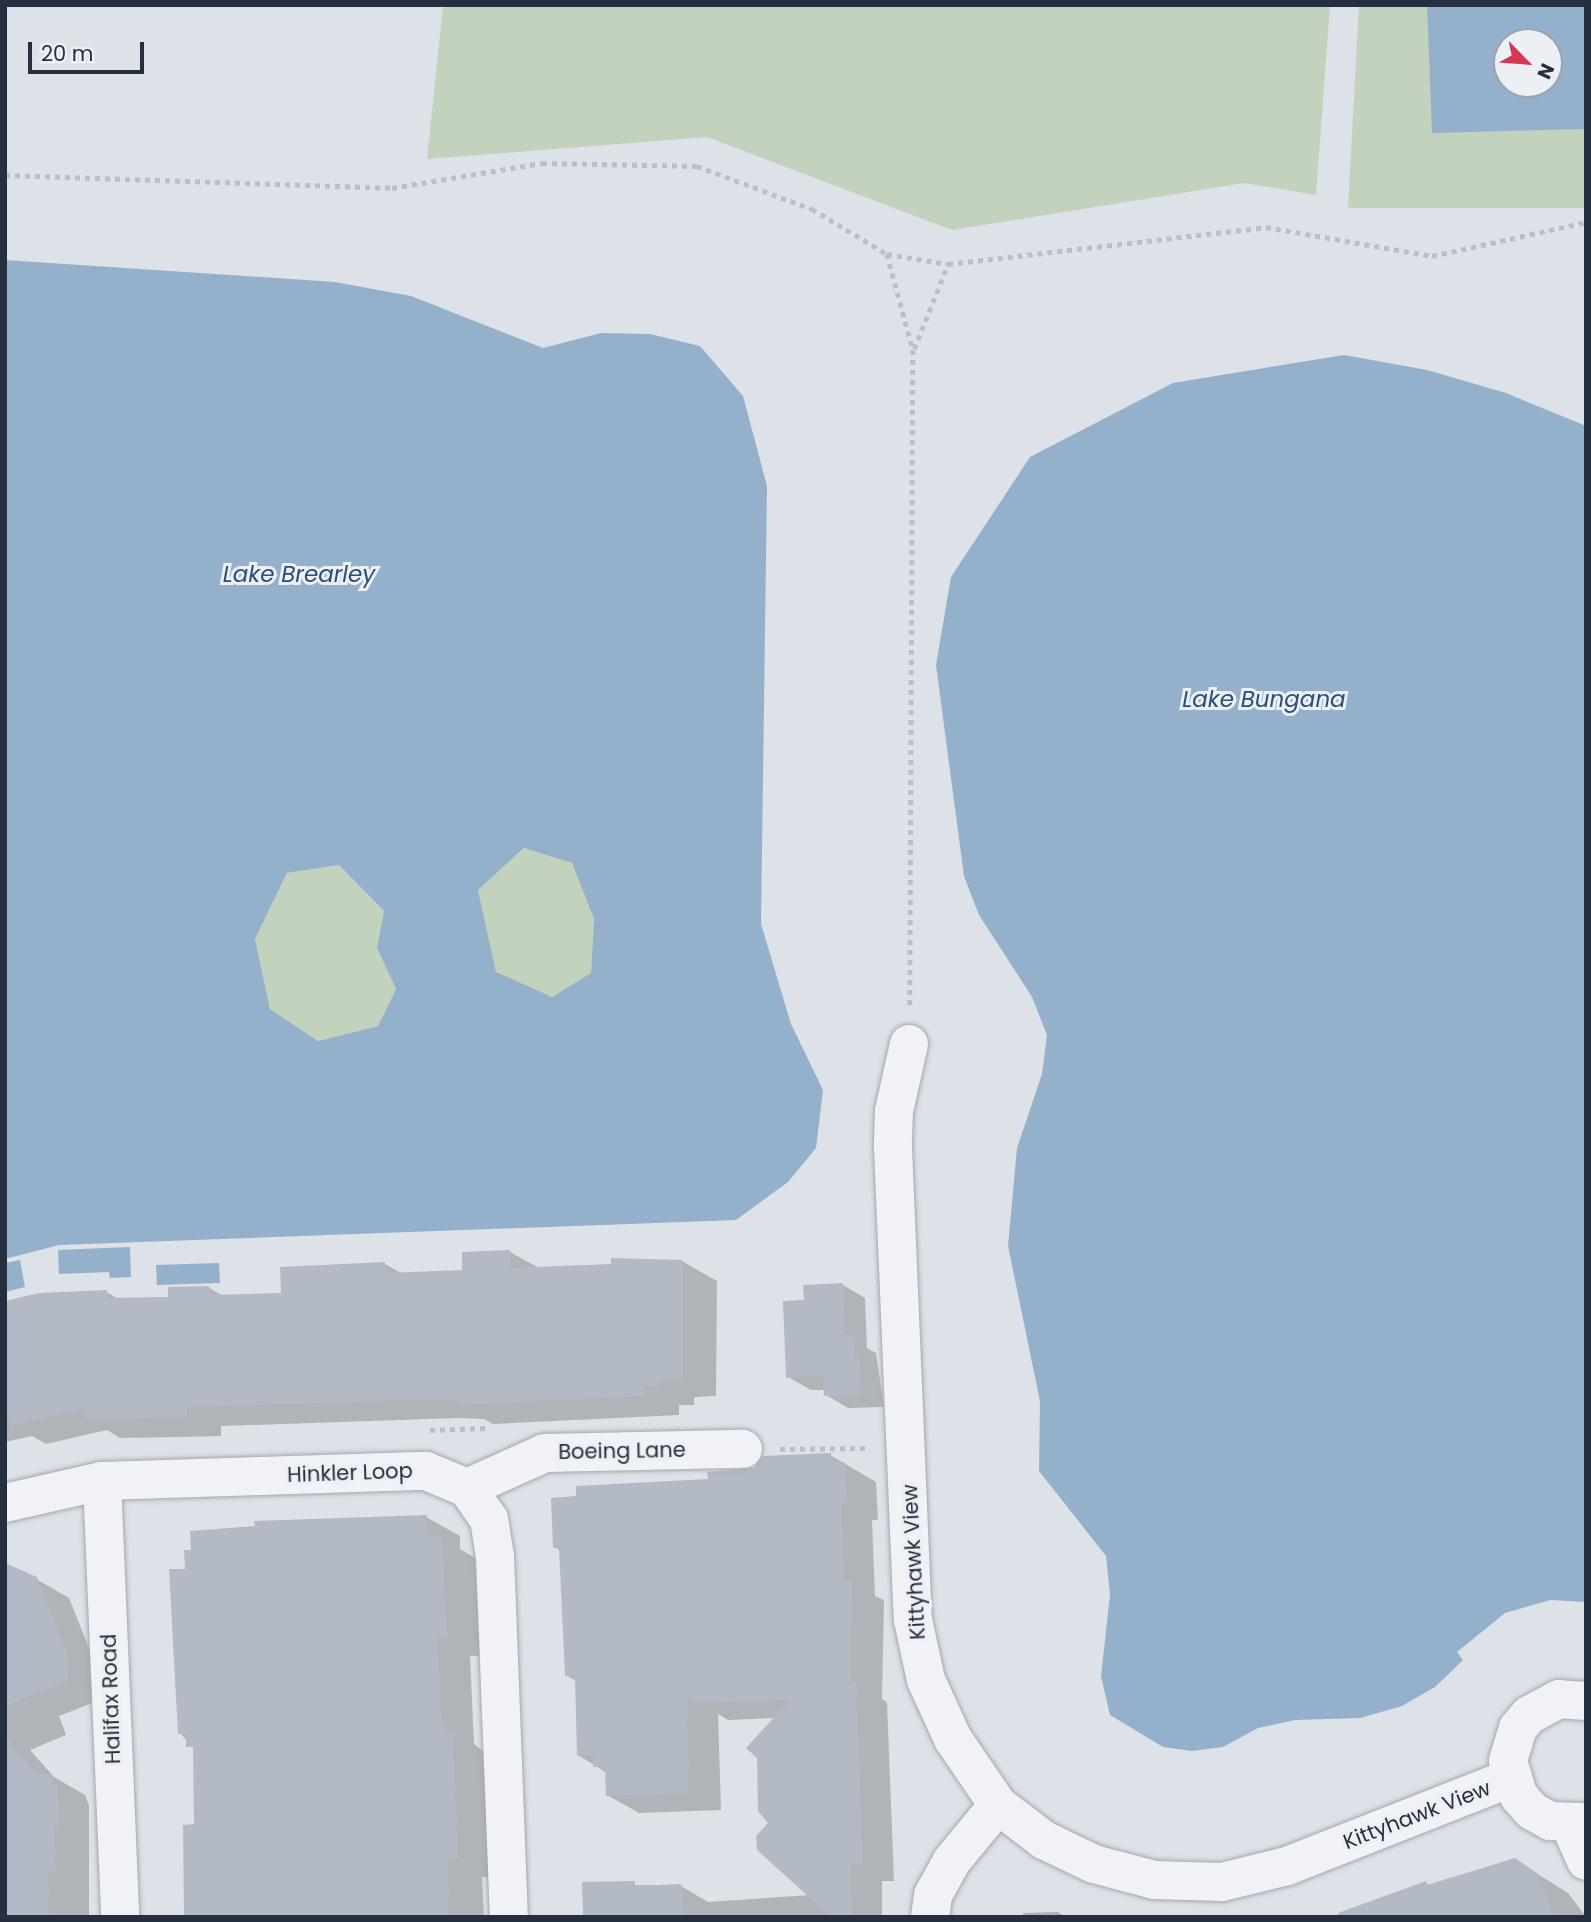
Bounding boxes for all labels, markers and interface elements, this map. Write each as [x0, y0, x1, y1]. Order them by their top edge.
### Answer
scale bar [32, 28, 147, 72]
north arrow [1493, 28, 1563, 98]
text: 20 m [41, 39, 94, 68]
text: N [1530, 59, 1561, 83]
water label: Lake Brearley [223, 560, 375, 588]
water label: Lake Bungana [1182, 685, 1346, 713]
street label: Boeing Lane [558, 1437, 686, 1465]
street label: Hinkler Loop [287, 1458, 413, 1488]
street label: Kittyhawk View [897, 1484, 931, 1640]
street label: Halifax Road [96, 1633, 126, 1765]
street label: Kittyhawk View [1340, 1775, 1494, 1855]

